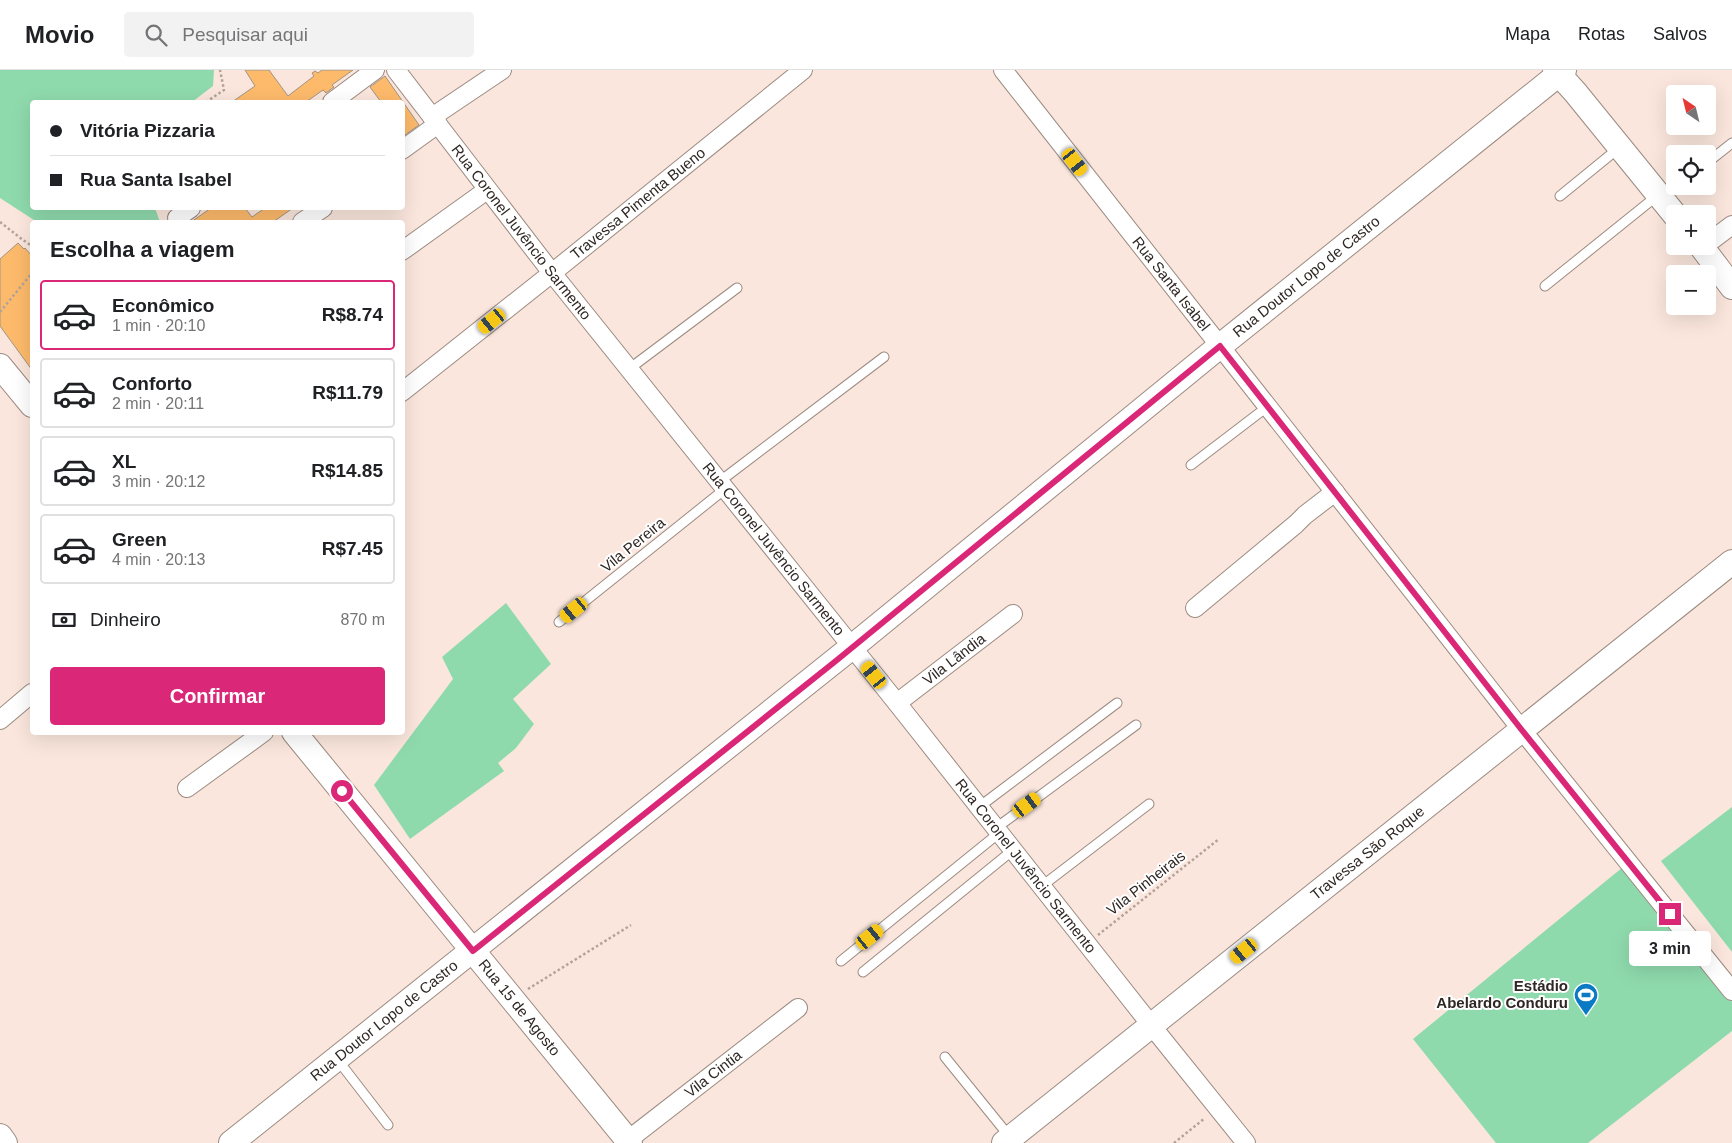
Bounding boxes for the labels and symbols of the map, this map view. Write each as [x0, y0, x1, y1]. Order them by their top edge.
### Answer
north arrow [1666, 85, 1716, 135]
street label: Rua Coronel Juvêncio Sarmento [448, 141, 595, 323]
street label: Travessa Pimenta Bueno [567, 144, 708, 263]
car [1059, 146, 1090, 178]
street label: Rua Doutor Lopo de Castro [1229, 212, 1383, 340]
street label: Rua Santa Isabel [1129, 233, 1214, 334]
car [475, 306, 508, 336]
street label: Rua Coronel Juvêncio Sarmento [699, 459, 848, 639]
street label: Vila Pereira [597, 513, 669, 576]
car [557, 595, 590, 625]
street label: Vila Lândia [919, 629, 989, 688]
car [858, 659, 889, 691]
street label: Rua Coronel Juvêncio Sarmento [952, 775, 1100, 956]
route start [331, 780, 353, 802]
car [1010, 790, 1043, 820]
street label: Travessa São Roque [1307, 802, 1427, 903]
street label: Vila Pinheirais [1103, 847, 1188, 918]
route end [1659, 903, 1681, 925]
car [853, 922, 886, 952]
callout: 3 min [1629, 932, 1711, 966]
car [1227, 936, 1260, 966]
street label: Rua Doutor Lopo de Castro [307, 956, 461, 1084]
street label: Rua 15 de Agosto [475, 956, 564, 1059]
place label: Estádio Abelardo Conduru [1436, 977, 1568, 1011]
sports icon: Estádio Abelardo Conduru [1573, 982, 1599, 1016]
street label: Vila Cintia [681, 1046, 745, 1101]

